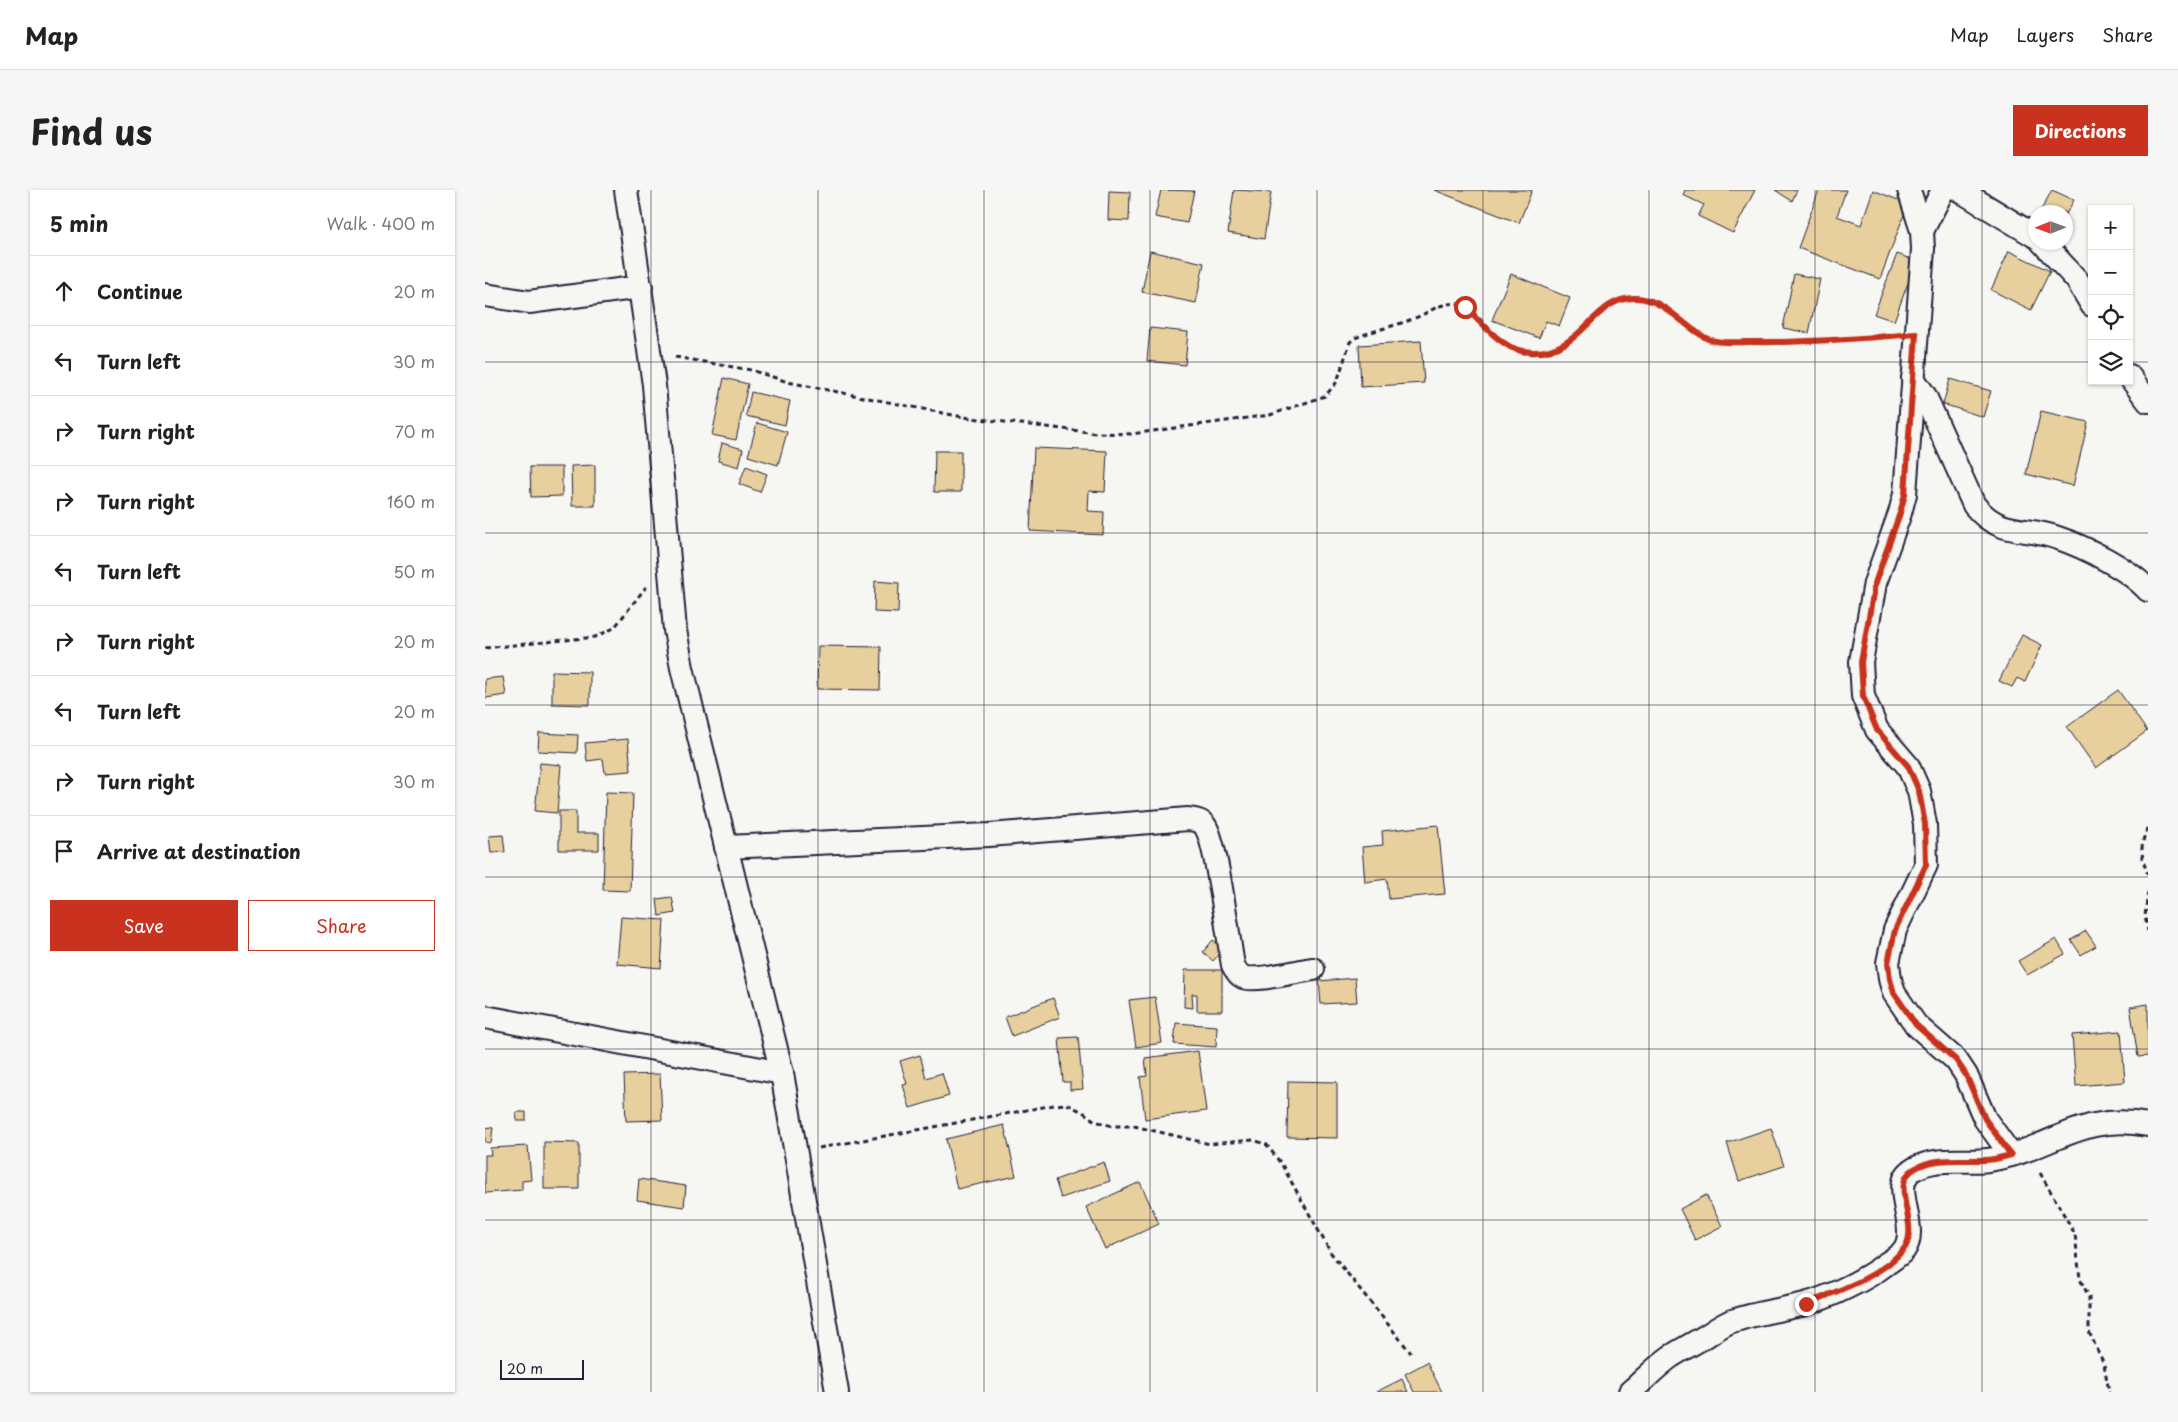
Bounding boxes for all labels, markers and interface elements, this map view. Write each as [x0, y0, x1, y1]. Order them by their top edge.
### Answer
text: Map [25, 17, 78, 53]
text: Map [1950, 21, 1989, 48]
text: Layers [2017, 21, 2074, 48]
text: Share [2102, 21, 2153, 48]
text: Find us [30, 104, 152, 157]
button: Directions [2013, 105, 2148, 156]
north arrow [2028, 205, 2073, 250]
map controls [2088, 205, 2133, 385]
button: + [2088, 205, 2133, 250]
text: 5 min [50, 207, 108, 239]
text: Walk · 400 m [327, 211, 435, 235]
button: − [2088, 250, 2133, 295]
icon: ahead [50, 277, 78, 305]
text: Continue [97, 277, 183, 305]
text: 20 m [394, 279, 435, 303]
button: locate [2088, 295, 2133, 340]
route start [1454, 296, 1477, 319]
button: layers [2088, 340, 2133, 385]
icon: left [50, 347, 78, 375]
text: Turn left [97, 347, 181, 375]
text: 30 m [393, 349, 435, 373]
icon: right [50, 417, 78, 445]
text: Turn right [97, 417, 195, 445]
text: 70 m [395, 419, 435, 443]
icon: right [50, 487, 78, 515]
text: Turn right [97, 487, 195, 515]
text: 160 m [387, 489, 435, 513]
icon: left [50, 557, 78, 585]
text: Turn left [97, 557, 181, 585]
text: 50 m [394, 559, 435, 583]
icon: right [50, 627, 78, 655]
text: Turn right [97, 627, 195, 655]
text: 20 m [394, 629, 435, 653]
icon: left [50, 697, 78, 725]
text: Turn left [97, 697, 181, 725]
text: 20 m [394, 699, 435, 723]
icon: right [50, 767, 78, 795]
text: Turn right [97, 767, 195, 795]
text: 30 m [393, 769, 435, 793]
icon: arrive [50, 837, 78, 865]
text: Arrive at destination [97, 837, 301, 865]
button: Save [50, 900, 238, 951]
button: Share [248, 900, 435, 951]
route end [1795, 1293, 1818, 1316]
scale bar [500, 1357, 584, 1380]
text: 20 m [507, 1358, 543, 1379]

